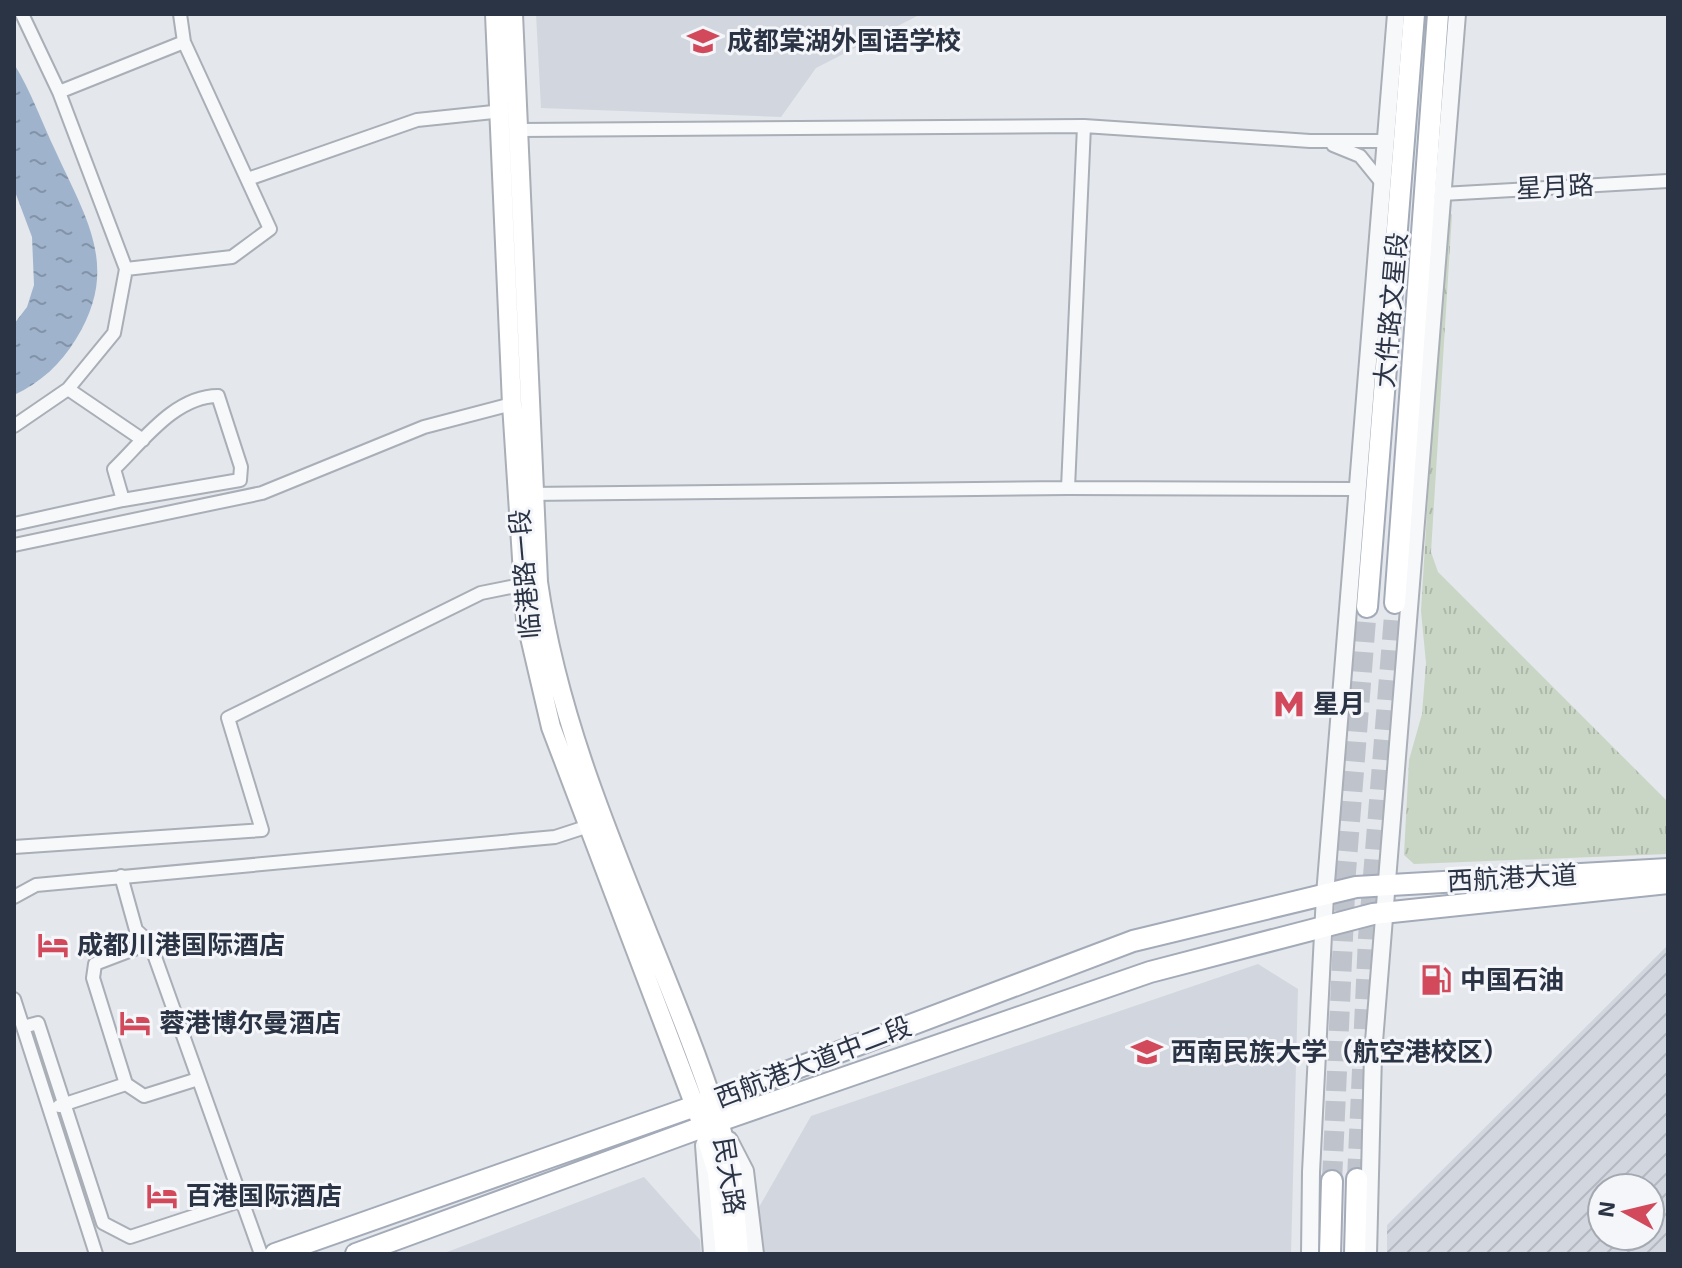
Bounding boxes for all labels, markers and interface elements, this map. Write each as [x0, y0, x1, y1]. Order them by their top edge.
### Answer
school or university icon: 成都棠湖外国语学校 [686, 24, 720, 58]
place label: 成都棠湖外国语学校 [727, 24, 961, 55]
street label: 星月路 [1515, 168, 1595, 203]
street label: 大件路文星段 [1367, 231, 1412, 389]
street label: 临港路一段 [502, 508, 545, 640]
metro station icon: 星月 [1272, 687, 1306, 721]
place label: 星月 [1313, 687, 1365, 718]
street label: 西航港大道 [1446, 858, 1578, 895]
hotel icon: 成都川港国际酒店 [36, 928, 70, 962]
place label: 成都川港国际酒店 [77, 928, 285, 959]
fuel station icon: 中国石油 [1419, 963, 1453, 997]
place label: 中国石油 [1460, 963, 1564, 994]
hotel icon: 蓉港博尔曼酒店 [118, 1006, 152, 1040]
place label: 蓉港博尔曼酒店 [159, 1006, 341, 1037]
street label: 西航港大道中二段 [710, 1009, 915, 1112]
school or university icon: 西南民族大学（航空港校区） [1130, 1035, 1164, 1069]
place label: 西南民族大学（航空港校区） [1171, 1035, 1509, 1066]
street label: 民大路 [709, 1135, 752, 1217]
north arrow [1586, 1172, 1666, 1252]
hotel icon: 百港国际酒店 [145, 1179, 179, 1213]
place label: 百港国际酒店 [186, 1179, 342, 1210]
text: N [1591, 1199, 1619, 1219]

